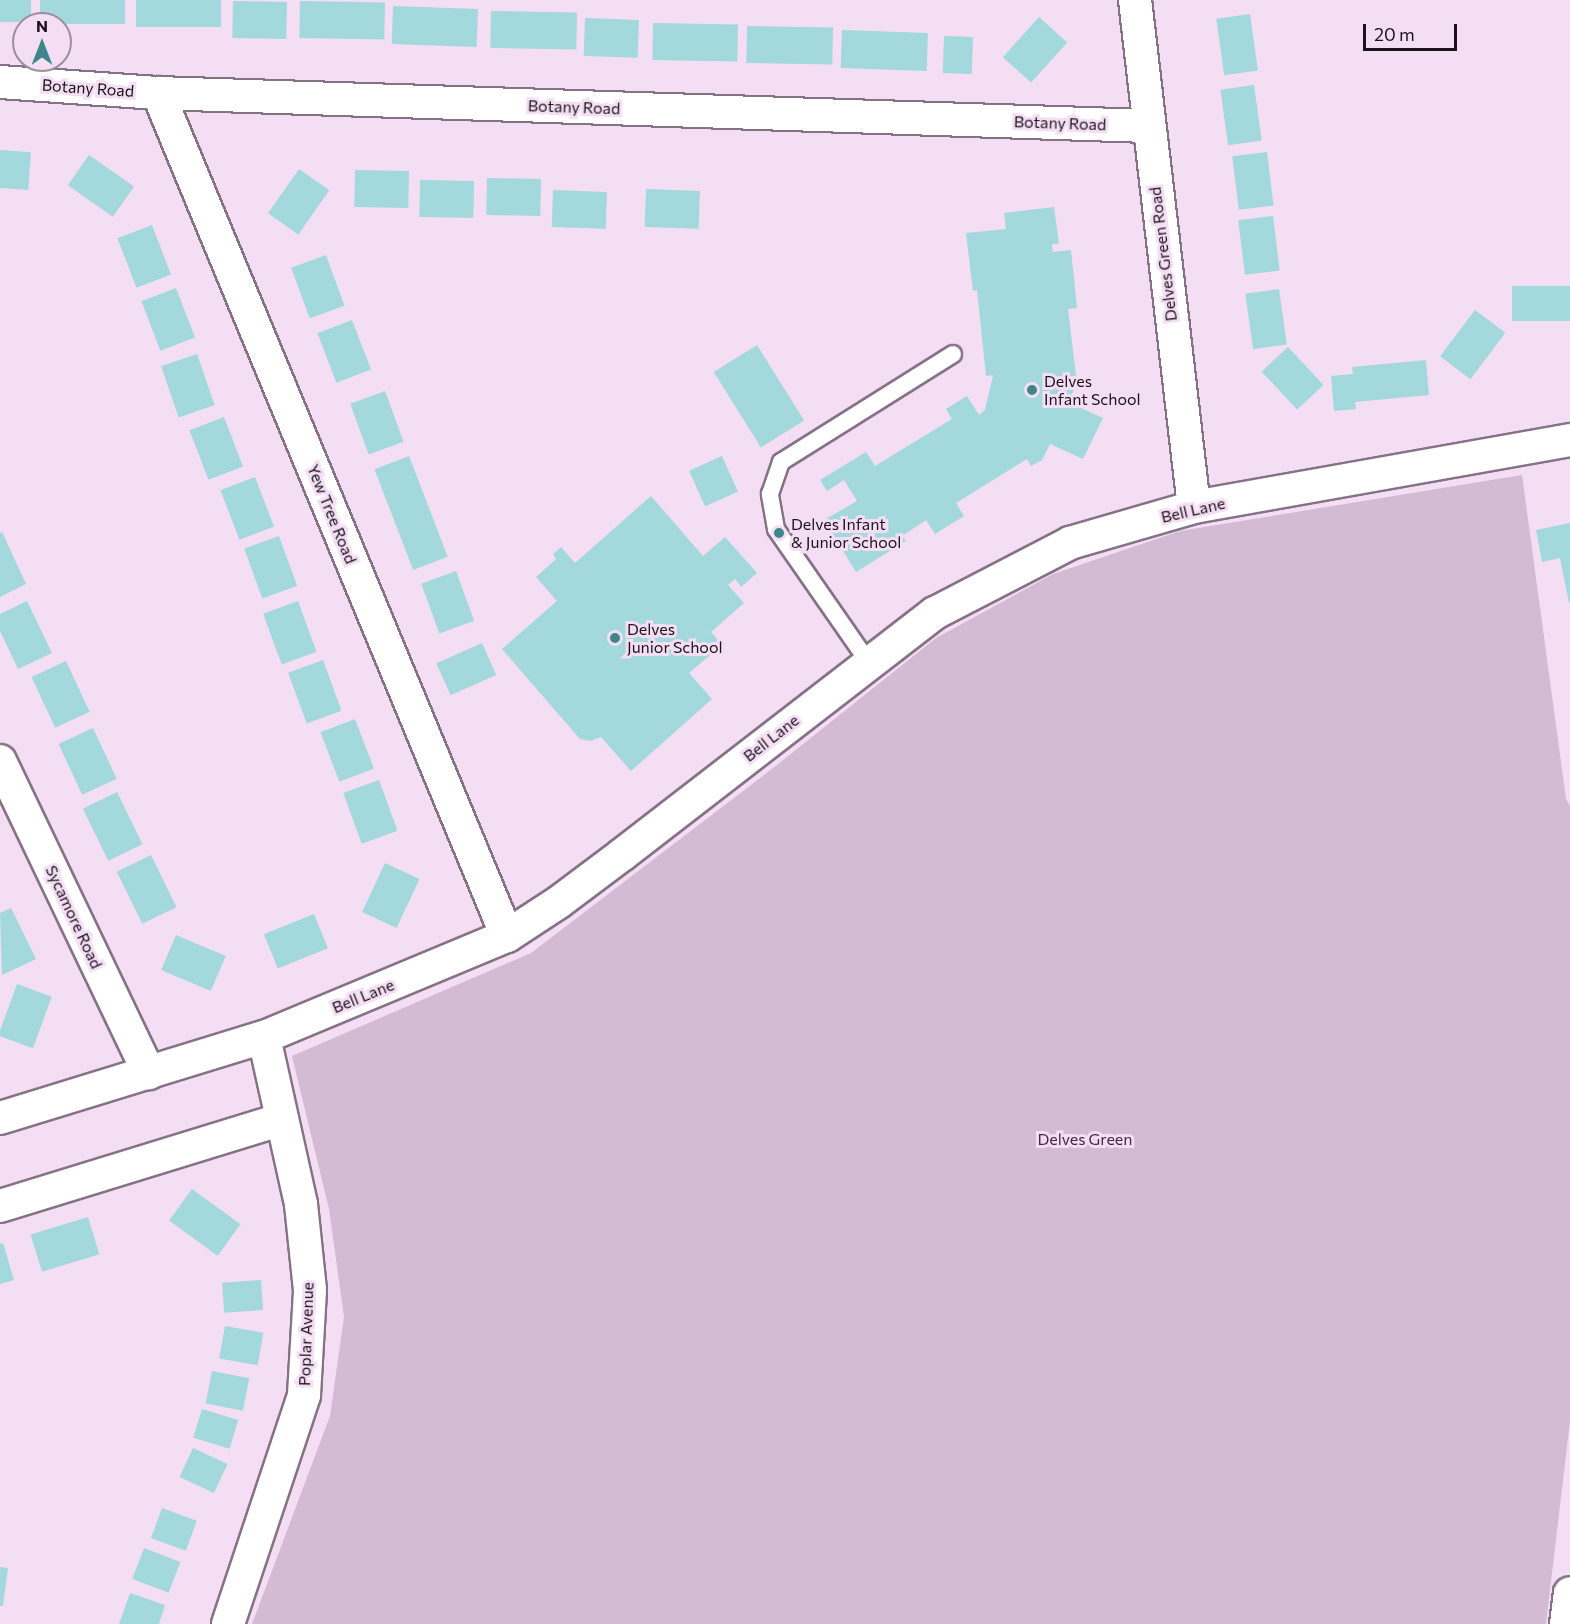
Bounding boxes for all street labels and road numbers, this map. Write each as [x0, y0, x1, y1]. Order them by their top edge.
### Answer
street label: Botany Road [41, 75, 135, 101]
street label: Botany Road [527, 96, 621, 118]
street label: Botany Road [1013, 112, 1107, 134]
street label: Delves Green Road [1145, 186, 1181, 322]
street label: Yew Tree Road [303, 462, 361, 566]
street label: Bell Lane [1159, 493, 1227, 527]
street label: Bell Lane [739, 710, 803, 766]
street label: Sycamore Road [42, 862, 106, 972]
street label: Bell Lane [329, 975, 397, 1017]
street label: Poplar Avenue [295, 1282, 317, 1386]

